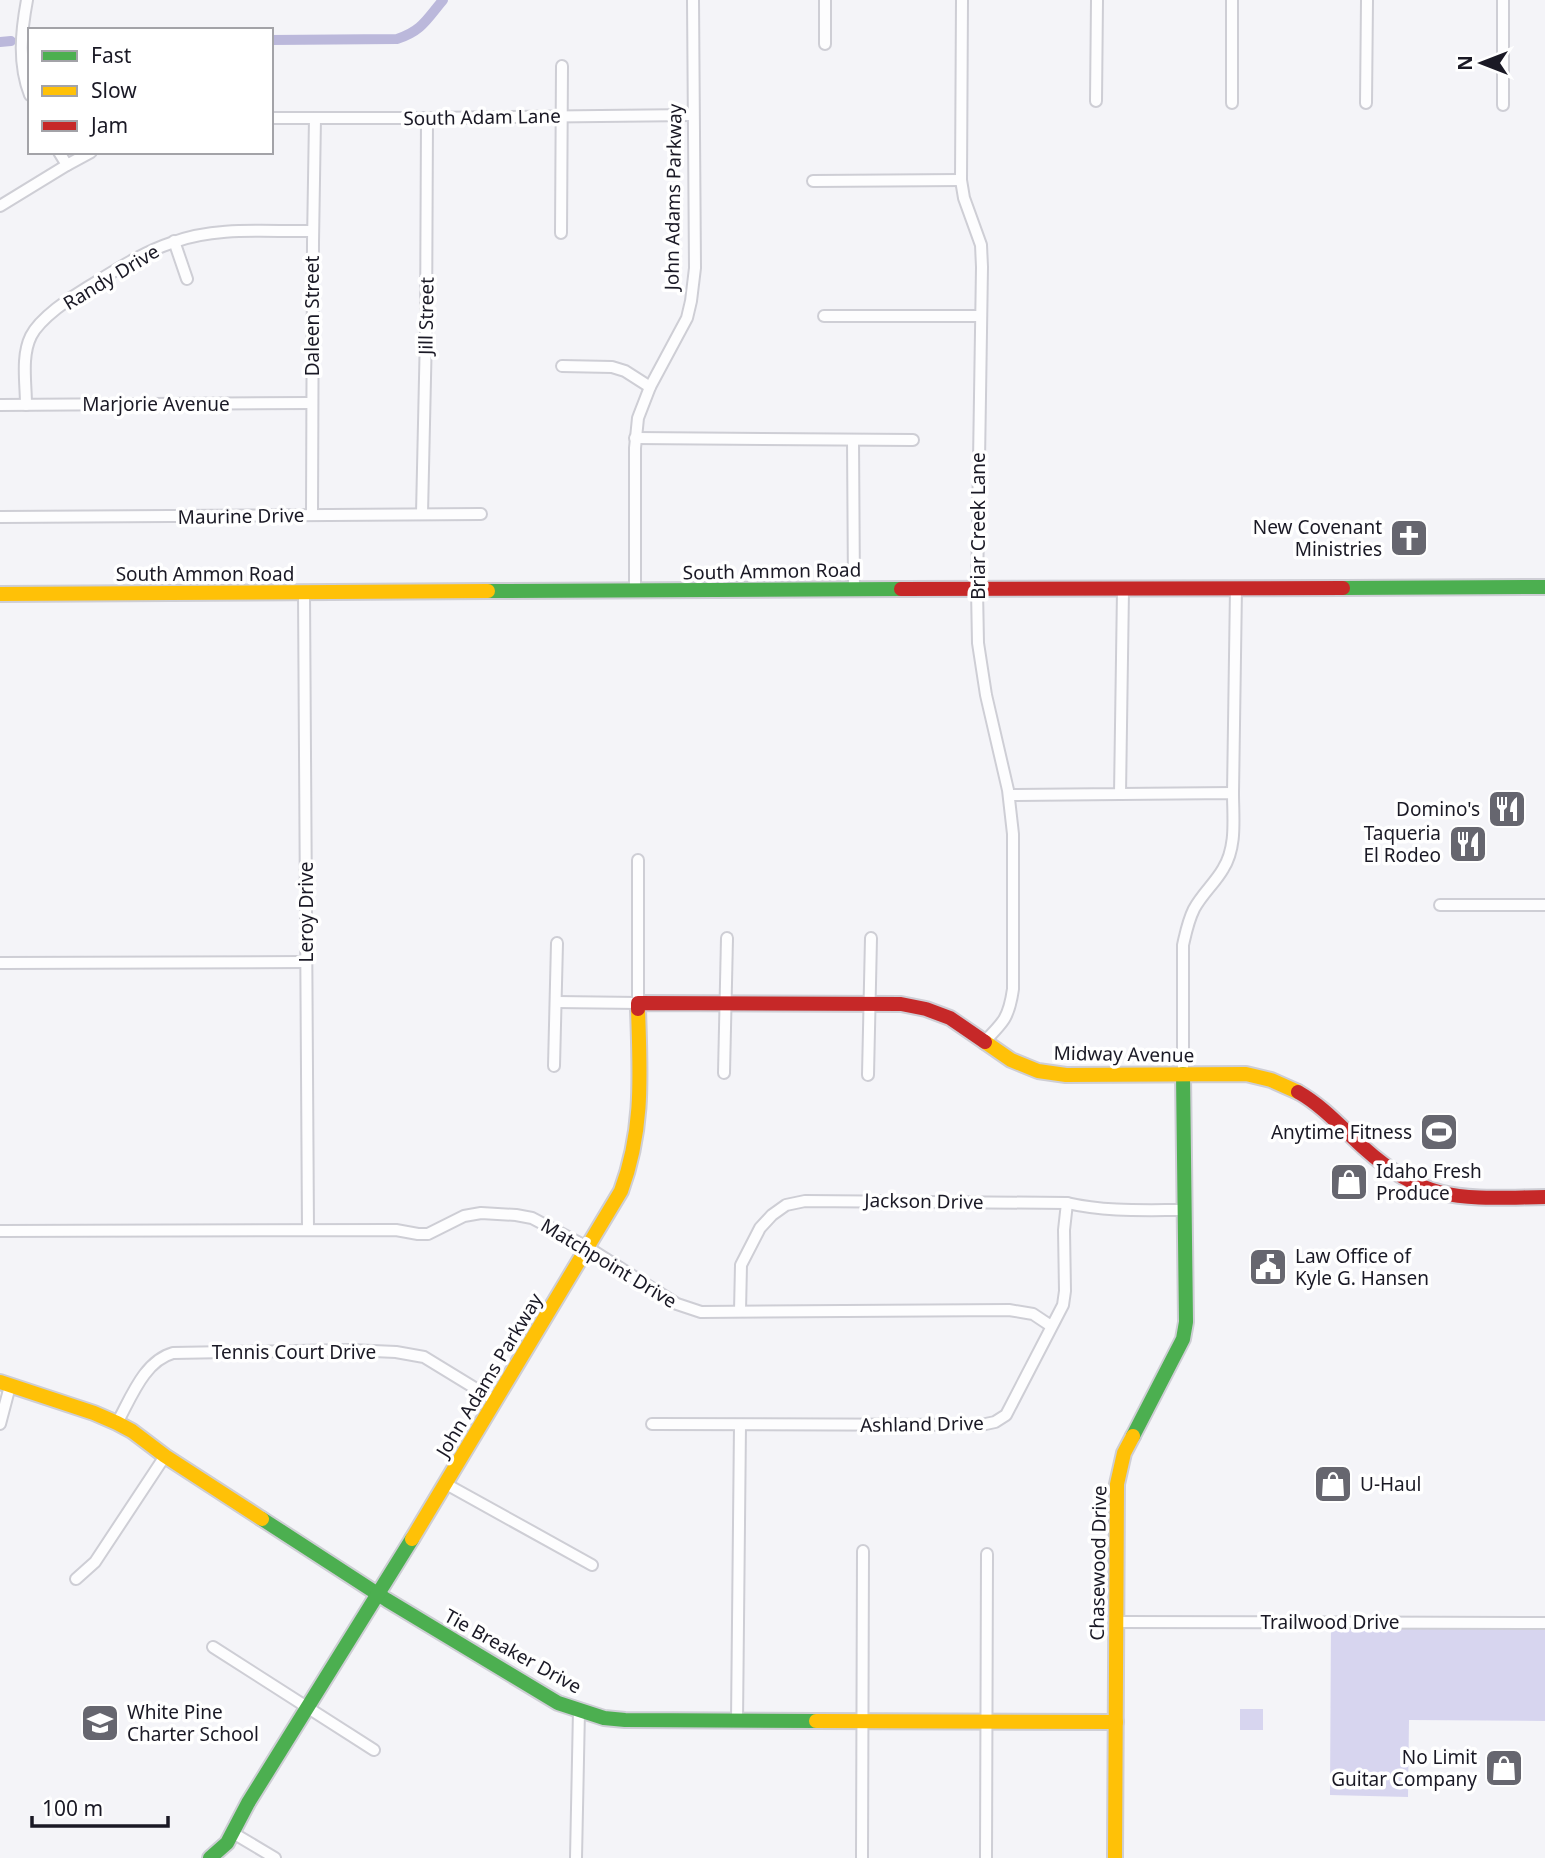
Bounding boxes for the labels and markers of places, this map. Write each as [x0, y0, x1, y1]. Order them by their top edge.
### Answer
place label: New Covenant Ministries [1253, 514, 1382, 562]
church icon: New Covenant Ministries [1388, 517, 1430, 559]
restaurant icon: Domino's [1486, 788, 1528, 830]
place label: Domino's [1396, 796, 1480, 822]
place label: Taqueria El Rodeo [1363, 820, 1441, 868]
restaurant icon: Taqueria El Rodeo [1447, 823, 1489, 865]
sports icon: Anytime Fitness [1418, 1111, 1460, 1153]
place label: Anytime Fitness [1271, 1119, 1412, 1145]
place label: Idaho Fresh Produce [1376, 1158, 1482, 1206]
shop icon: Idaho Fresh Produce [1328, 1161, 1370, 1203]
place label: Law Office of Kyle G. Hansen [1295, 1243, 1429, 1291]
public building icon: Law Office of Kyle G. Hansen [1247, 1246, 1289, 1288]
shop icon: U-Haul [1312, 1463, 1354, 1505]
place label: U-Haul [1360, 1471, 1421, 1497]
place label: White Pine Charter School [127, 1699, 259, 1747]
school or university icon: White Pine Charter School [79, 1702, 121, 1744]
place label: No Limit Guitar Company [1331, 1744, 1477, 1792]
shop icon: No Limit Guitar Company [1483, 1747, 1525, 1789]

